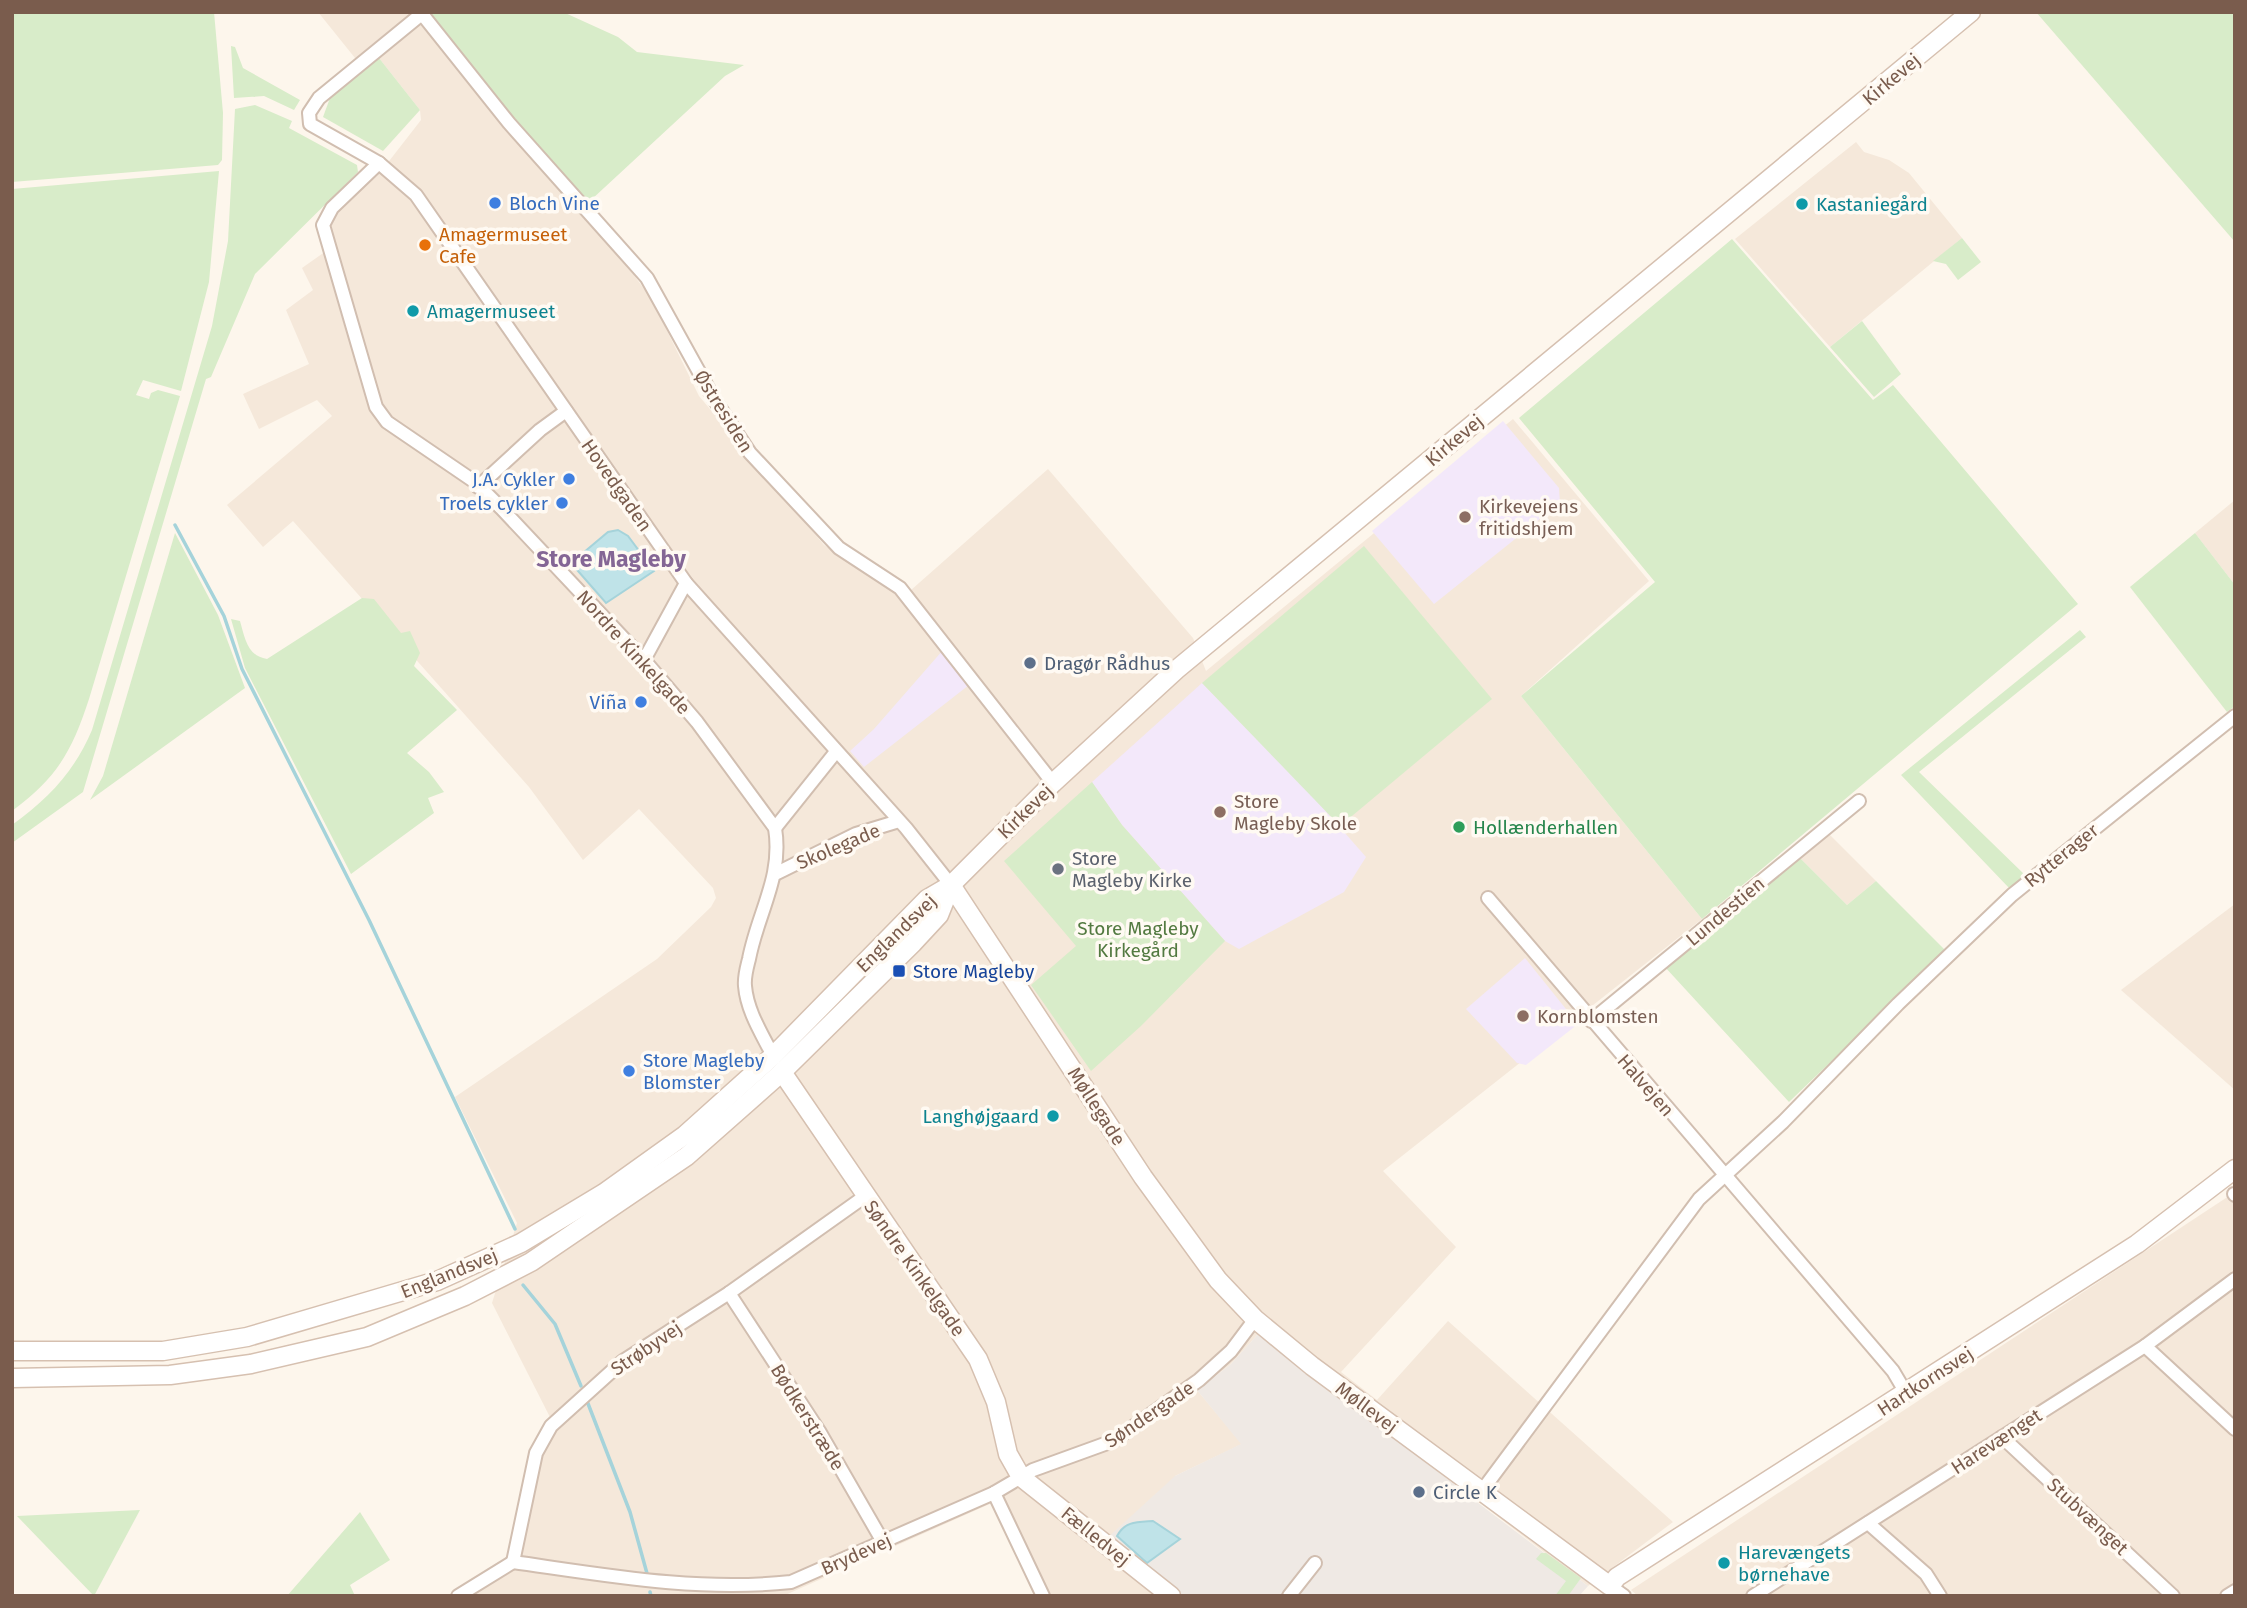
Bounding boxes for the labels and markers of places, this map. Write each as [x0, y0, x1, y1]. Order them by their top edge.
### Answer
place label: Bloch Vine [509, 192, 600, 215]
place label: Kastaniegård [1816, 193, 1928, 216]
marker: Bloch Vine [487, 195, 503, 211]
marker: Kastaniegård [1794, 196, 1810, 212]
place label: Amagermuseet Cafe [439, 223, 568, 268]
marker: Amagermuseet Cafe [417, 237, 433, 253]
place label: Amagermuseet [427, 300, 556, 323]
marker: Amagermuseet [405, 303, 421, 319]
place label: J.A. Cykler [472, 468, 556, 491]
marker: J.A. Cykler [561, 471, 577, 487]
place label: Troels cykler [440, 492, 549, 515]
marker: Troels cykler [554, 495, 570, 511]
place label: Kirkevejens fritidshjem [1479, 495, 1578, 540]
marker: Kirkevejens fritidshjem [1457, 509, 1473, 525]
place label: Dragør Rådhus [1044, 652, 1170, 675]
marker: Dragør Rådhus [1022, 655, 1038, 671]
place label: Viña [590, 691, 627, 714]
marker: Viña [633, 694, 649, 710]
place label: Store Magleby Skole [1234, 790, 1357, 835]
marker: Store Magleby Skole [1212, 804, 1228, 820]
place label: Hollænderhallen [1473, 816, 1618, 839]
marker: Hollænderhallen [1451, 819, 1467, 835]
place label: Store Magleby Kirke [1072, 847, 1192, 892]
marker: Store Magleby Kirke [1050, 861, 1066, 877]
place label: Store Magleby [913, 960, 1035, 983]
marker: Store Magleby [891, 963, 907, 979]
place label: Kornblomsten [1537, 1005, 1659, 1028]
marker: Kornblomsten [1515, 1008, 1531, 1024]
place label: Store Magleby Blomster [643, 1049, 765, 1094]
marker: Store Magleby Blomster [621, 1063, 637, 1079]
place label: Langhøjgaard [923, 1105, 1039, 1128]
marker: Langhøjgaard [1045, 1108, 1061, 1124]
place label: Circle K [1433, 1481, 1498, 1504]
marker: Circle K [1411, 1484, 1427, 1500]
place label: Harevængets børnehave [1738, 1541, 1850, 1586]
marker: Harevængets børnehave [1716, 1555, 1732, 1571]

